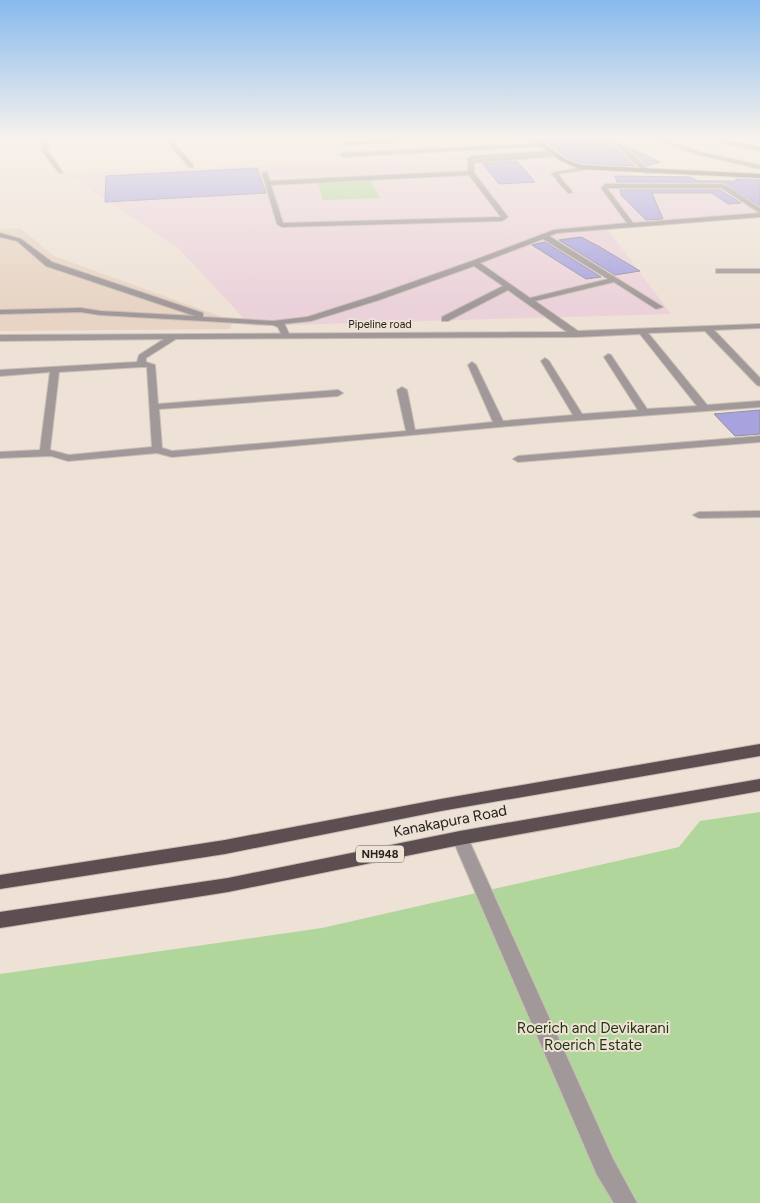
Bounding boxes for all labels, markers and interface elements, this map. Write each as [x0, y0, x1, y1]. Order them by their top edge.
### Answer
street label: Pipeline road [348, 318, 412, 331]
street label: Kanakapura Road [392, 801, 508, 841]
road number: NH948 [356, 846, 404, 862]
park label: Roerich and Devikarani Roerich Estate [517, 1019, 669, 1054]

